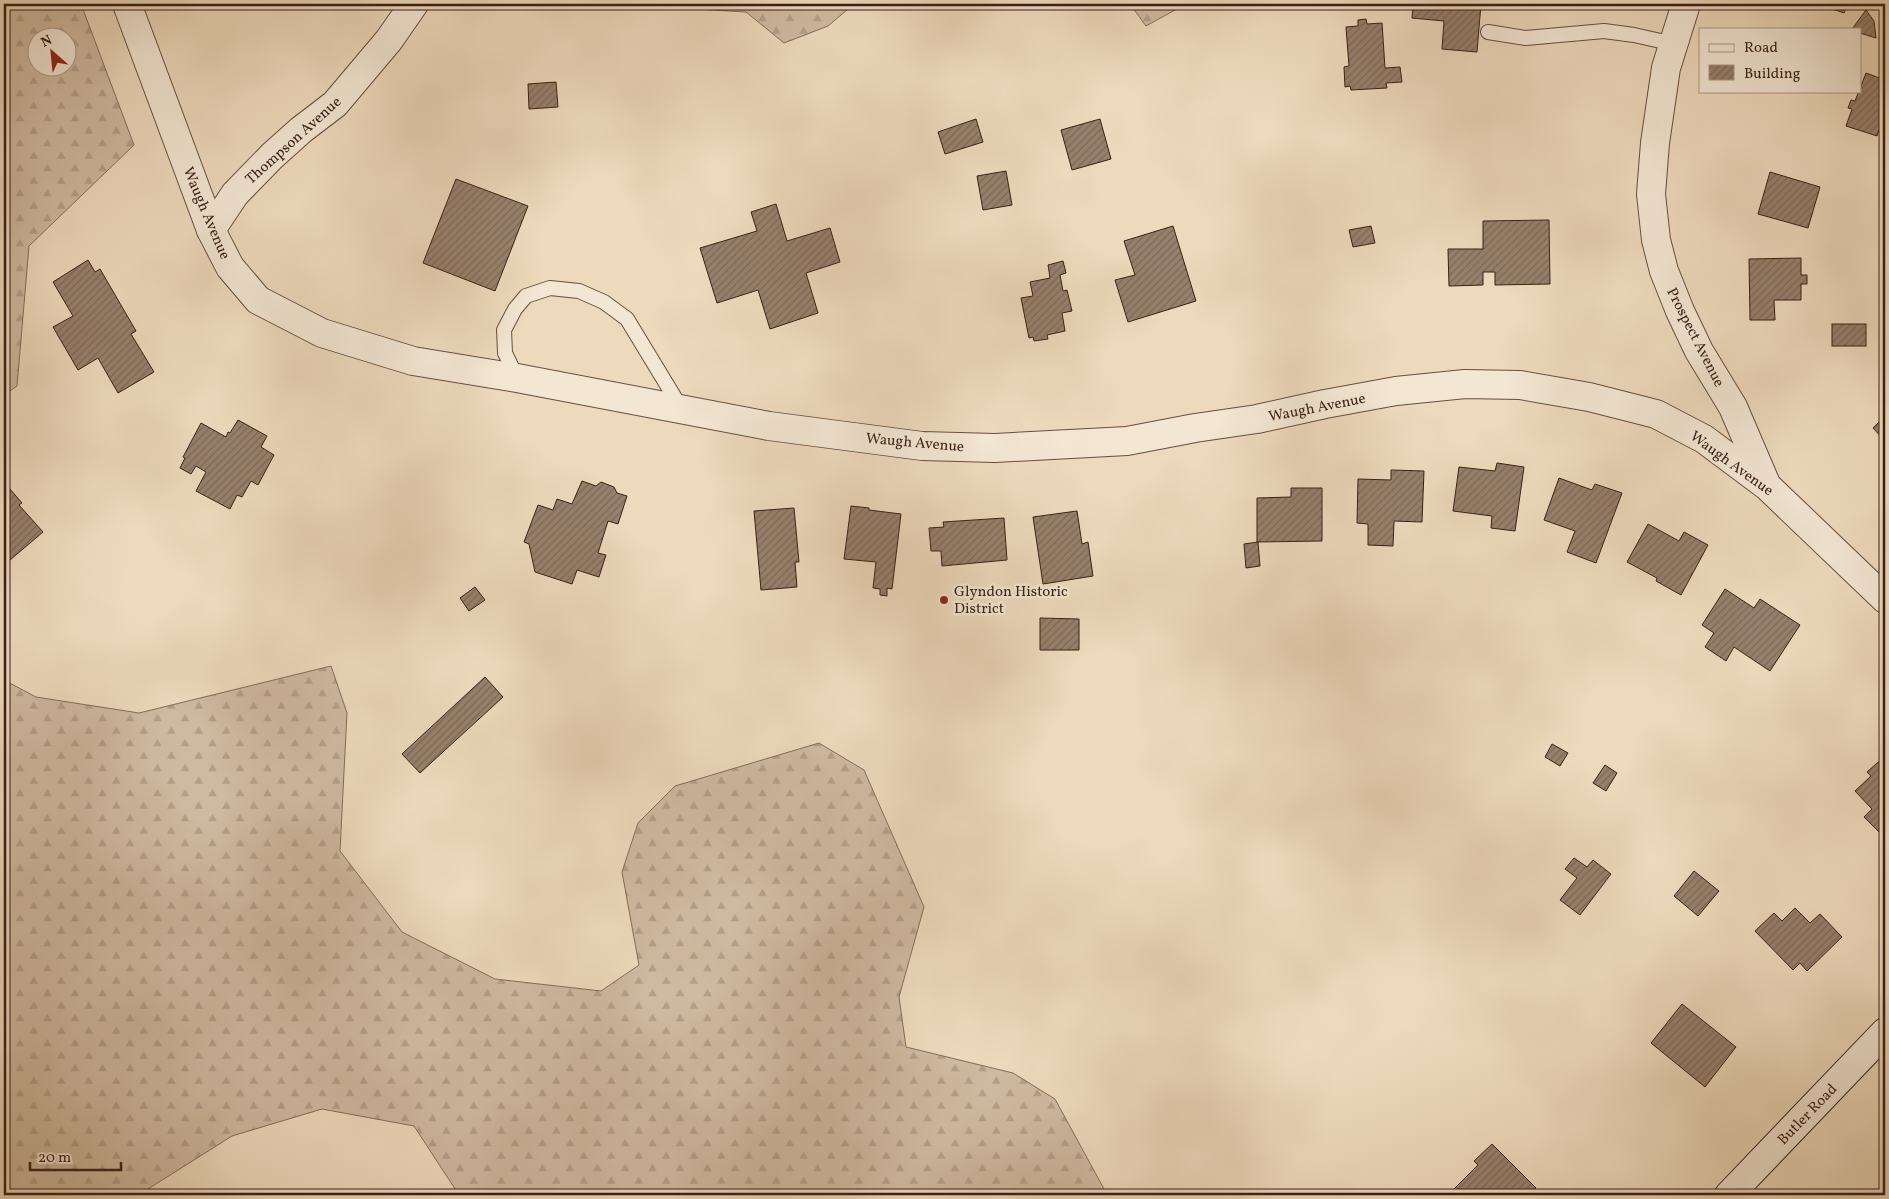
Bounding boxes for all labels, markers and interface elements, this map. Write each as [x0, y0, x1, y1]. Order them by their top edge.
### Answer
north arrow [28, 28, 78, 78]
legend [1699, 28, 1862, 92]
text: N [38, 31, 56, 53]
text: Road [1744, 38, 1778, 59]
text: Building [1744, 64, 1801, 85]
street label: Thompson Avenue [241, 92, 347, 190]
street label: Waugh Avenue [177, 164, 235, 263]
street label: Prospect Avenue [1661, 284, 1729, 391]
street label: Waugh Avenue [1267, 389, 1368, 428]
street label: Waugh Avenue [1685, 427, 1777, 502]
street label: Waugh Avenue [865, 429, 965, 458]
place label: Glyndon Historic District [954, 582, 1068, 620]
marker: Glyndon Historic District [938, 594, 950, 606]
street label: Butler Road [1773, 1080, 1843, 1150]
scale bar [30, 1139, 121, 1171]
text: 20 m [38, 1148, 71, 1169]

